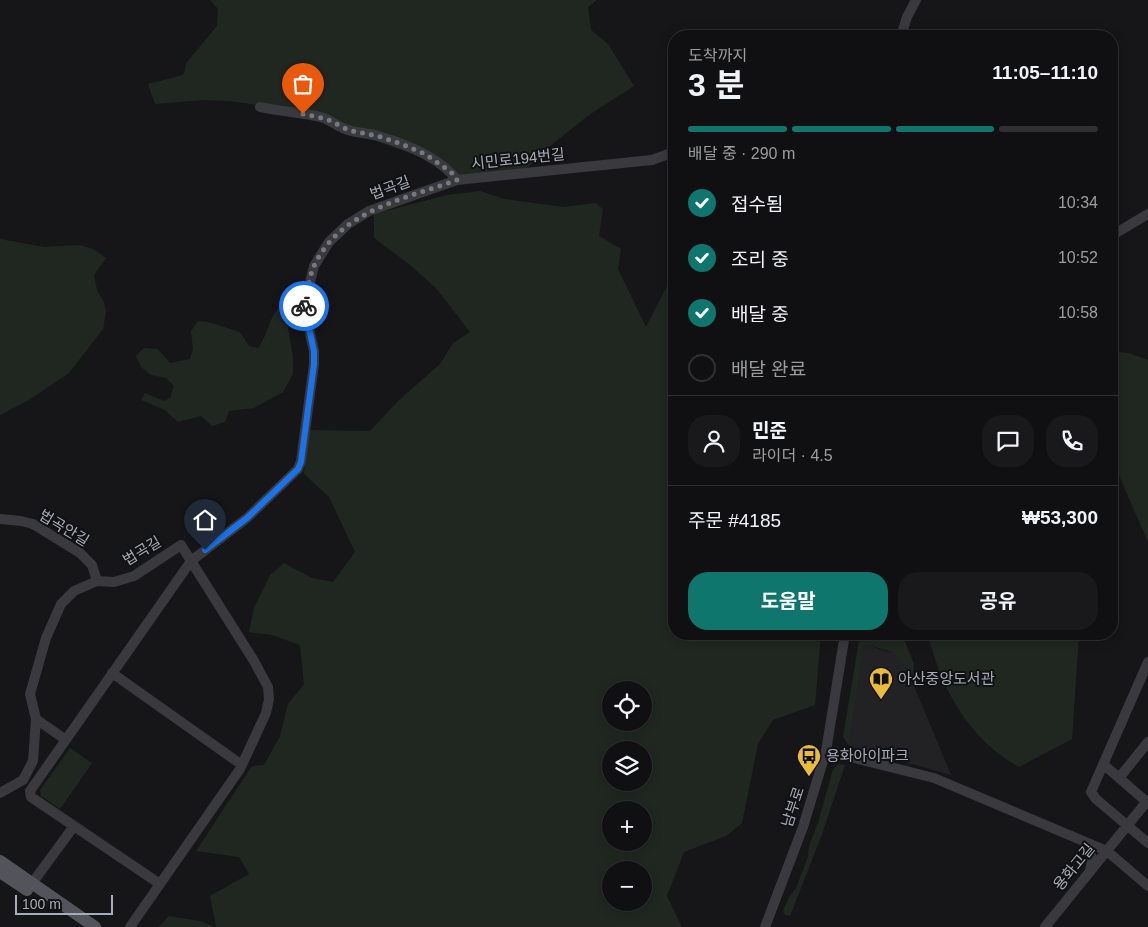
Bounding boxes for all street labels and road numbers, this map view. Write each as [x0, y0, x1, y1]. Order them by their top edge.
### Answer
street label: 시민로194번길 [470, 145, 566, 172]
street label: 법곡길 [367, 172, 412, 203]
street label: 법곡안길 [36, 506, 92, 549]
street label: 법곡길 [120, 533, 164, 569]
street label: 남부로 [778, 785, 807, 829]
street label: 용화고길 [1050, 840, 1098, 893]

